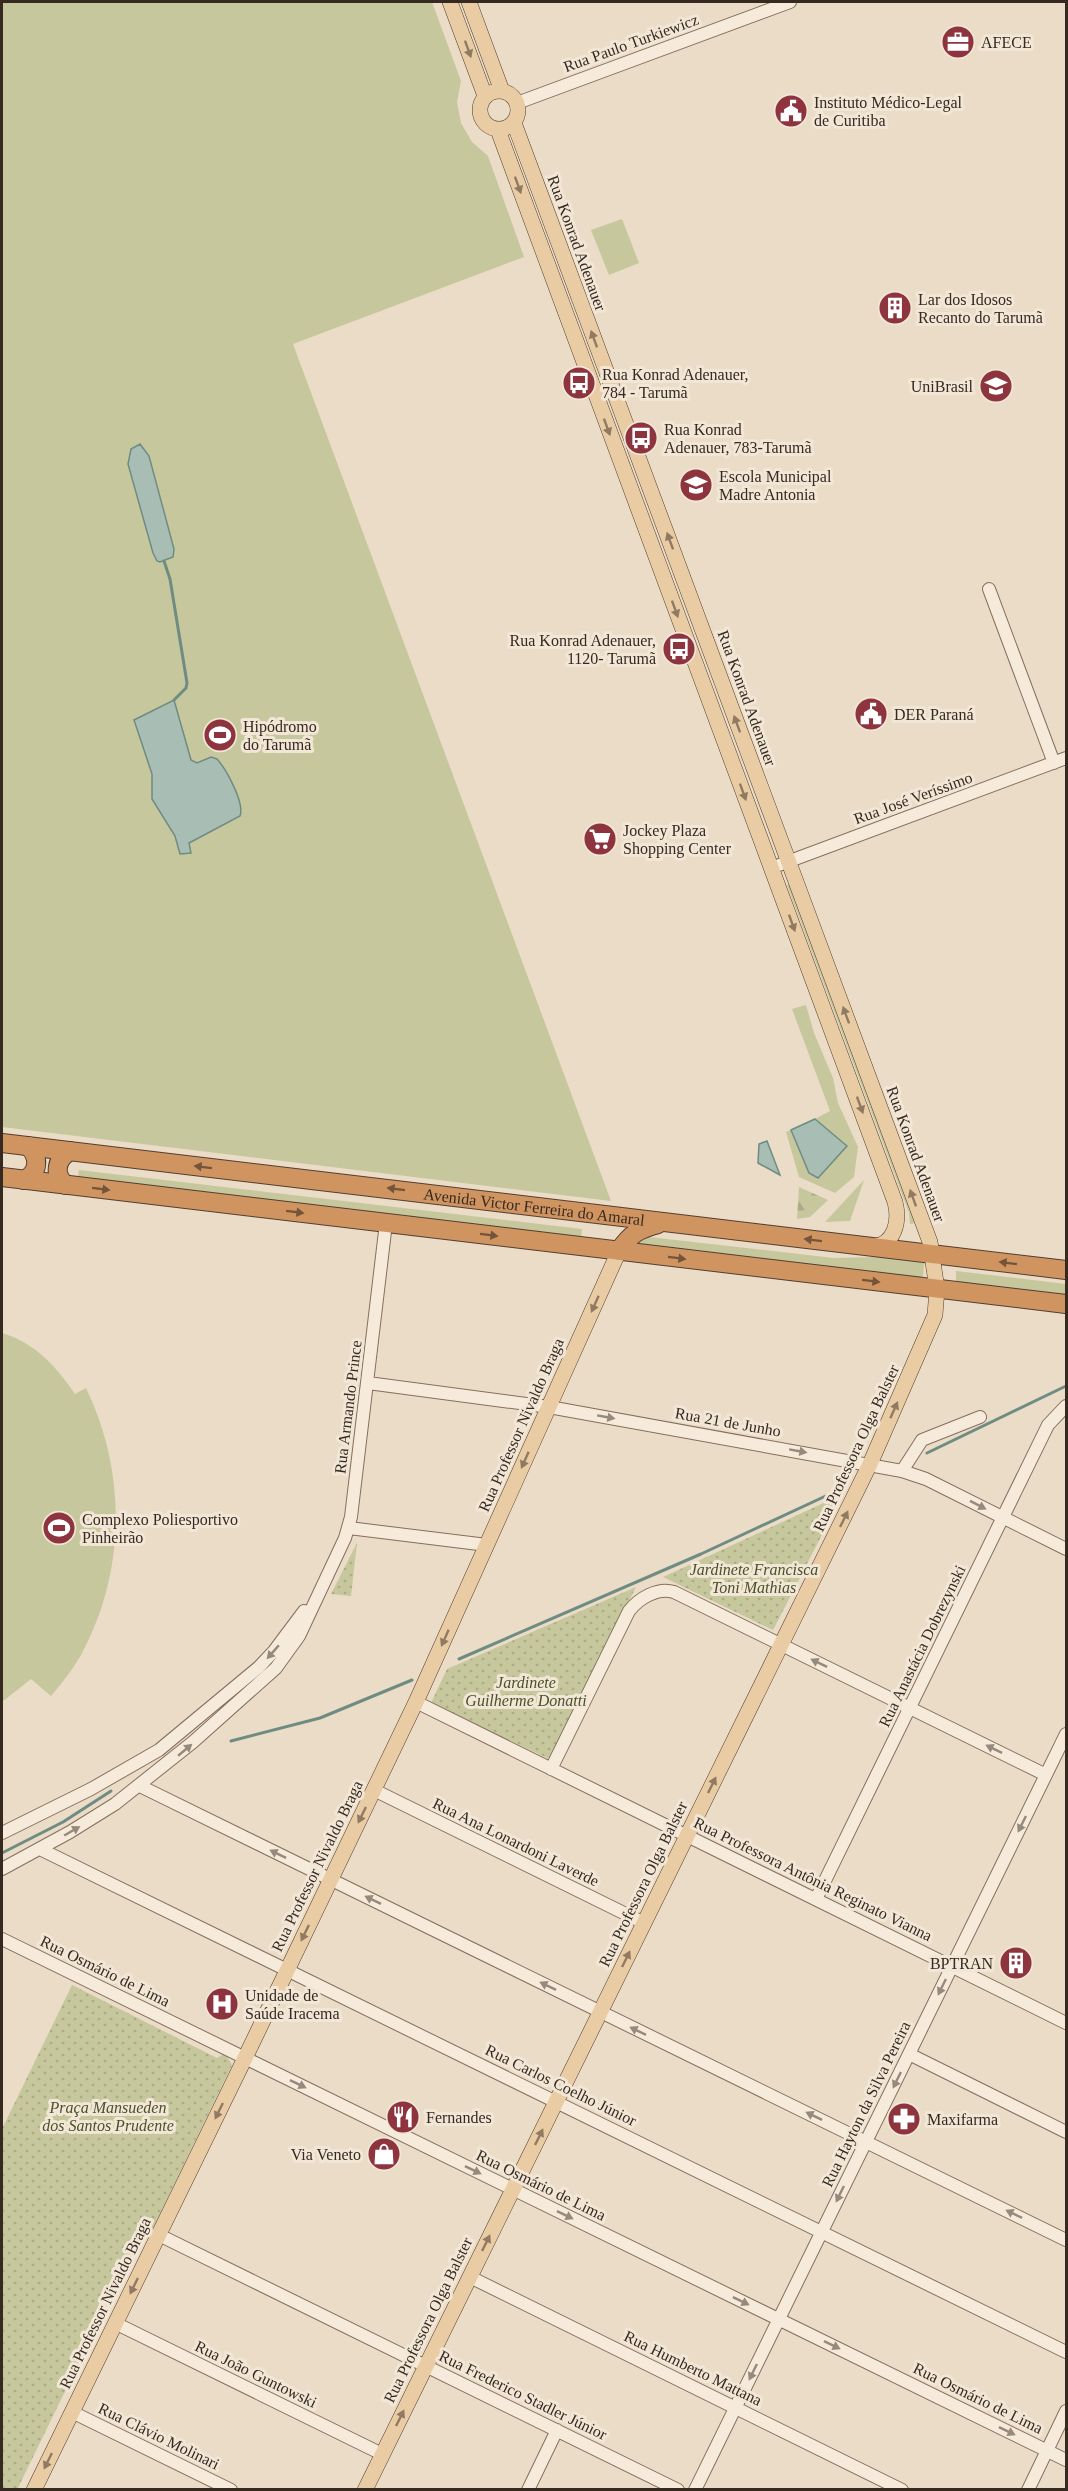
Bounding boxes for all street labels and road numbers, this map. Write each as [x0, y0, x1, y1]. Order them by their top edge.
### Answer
street label: Rua Paulo Turkiewicz [561, 11, 701, 75]
street label: Rua Konrad Adenauer [545, 173, 610, 314]
street label: Rua Konrad Adenauer [715, 628, 780, 769]
street label: Rua José Veríssimo [851, 769, 975, 827]
street label: Rua Konrad Adenauer [884, 1084, 949, 1225]
street label: Avenida Victor Ferreira do Amaral [423, 1185, 646, 1228]
street label: Rua Professor Nivaldo Braga [475, 1336, 568, 1515]
street label: Rua Armando Prince [331, 1339, 365, 1475]
street label: Rua Professora Olga Balster [810, 1361, 903, 1534]
street label: Rua 21 de Junho [674, 1404, 782, 1440]
street label: Rua Anastácia Dobrezynski [875, 1562, 970, 1730]
street label: Rua Professor Nivaldo Braga [268, 1778, 367, 1955]
street label: Rua Ana Lonardoni Laverde [430, 1794, 602, 1890]
street label: Rua Professora Olga Balster [596, 1798, 692, 1970]
street label: Rua Professora Antônia Reginato Vianna [691, 1814, 935, 1945]
street label: Rua Osmário de Lima [38, 1932, 172, 2010]
street label: Rua Hayton da Silva Pereira [818, 2018, 914, 2190]
street label: Rua Carlos Coelho Júnior [483, 2041, 640, 2129]
street label: Rua Osmário de Lima [474, 2146, 608, 2224]
street label: Rua Professor Nivaldo Braga [56, 2215, 155, 2392]
street label: Rua Professora Olga Balster [381, 2234, 477, 2406]
street label: Rua Humberto Mattana [621, 2327, 765, 2409]
street label: Rua João Guntowski [192, 2337, 320, 2411]
street label: Rua Frederico Stadler Júnior [436, 2347, 610, 2443]
street label: Rua Osmário de Lima [911, 2359, 1045, 2437]
street label: Rua Clávio Molinari [96, 2399, 223, 2473]

